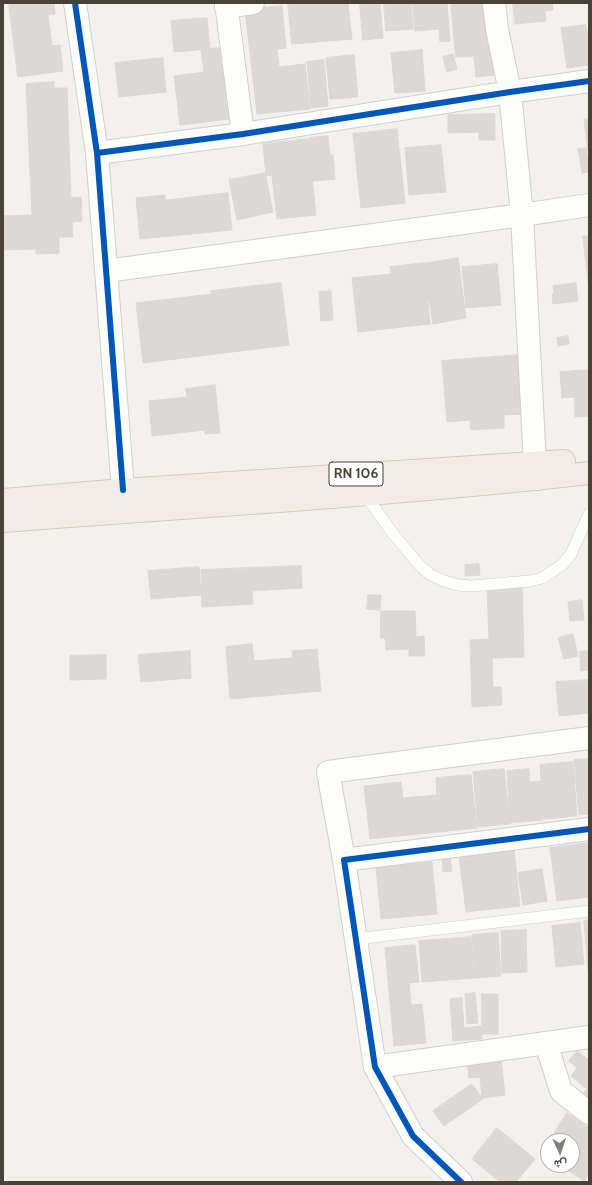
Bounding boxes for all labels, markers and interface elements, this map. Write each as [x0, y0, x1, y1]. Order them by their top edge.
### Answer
road number: RN 106 [329, 462, 383, 486]
north arrow [540, 1133, 580, 1173]
text: ش [554, 1157, 568, 1171]

